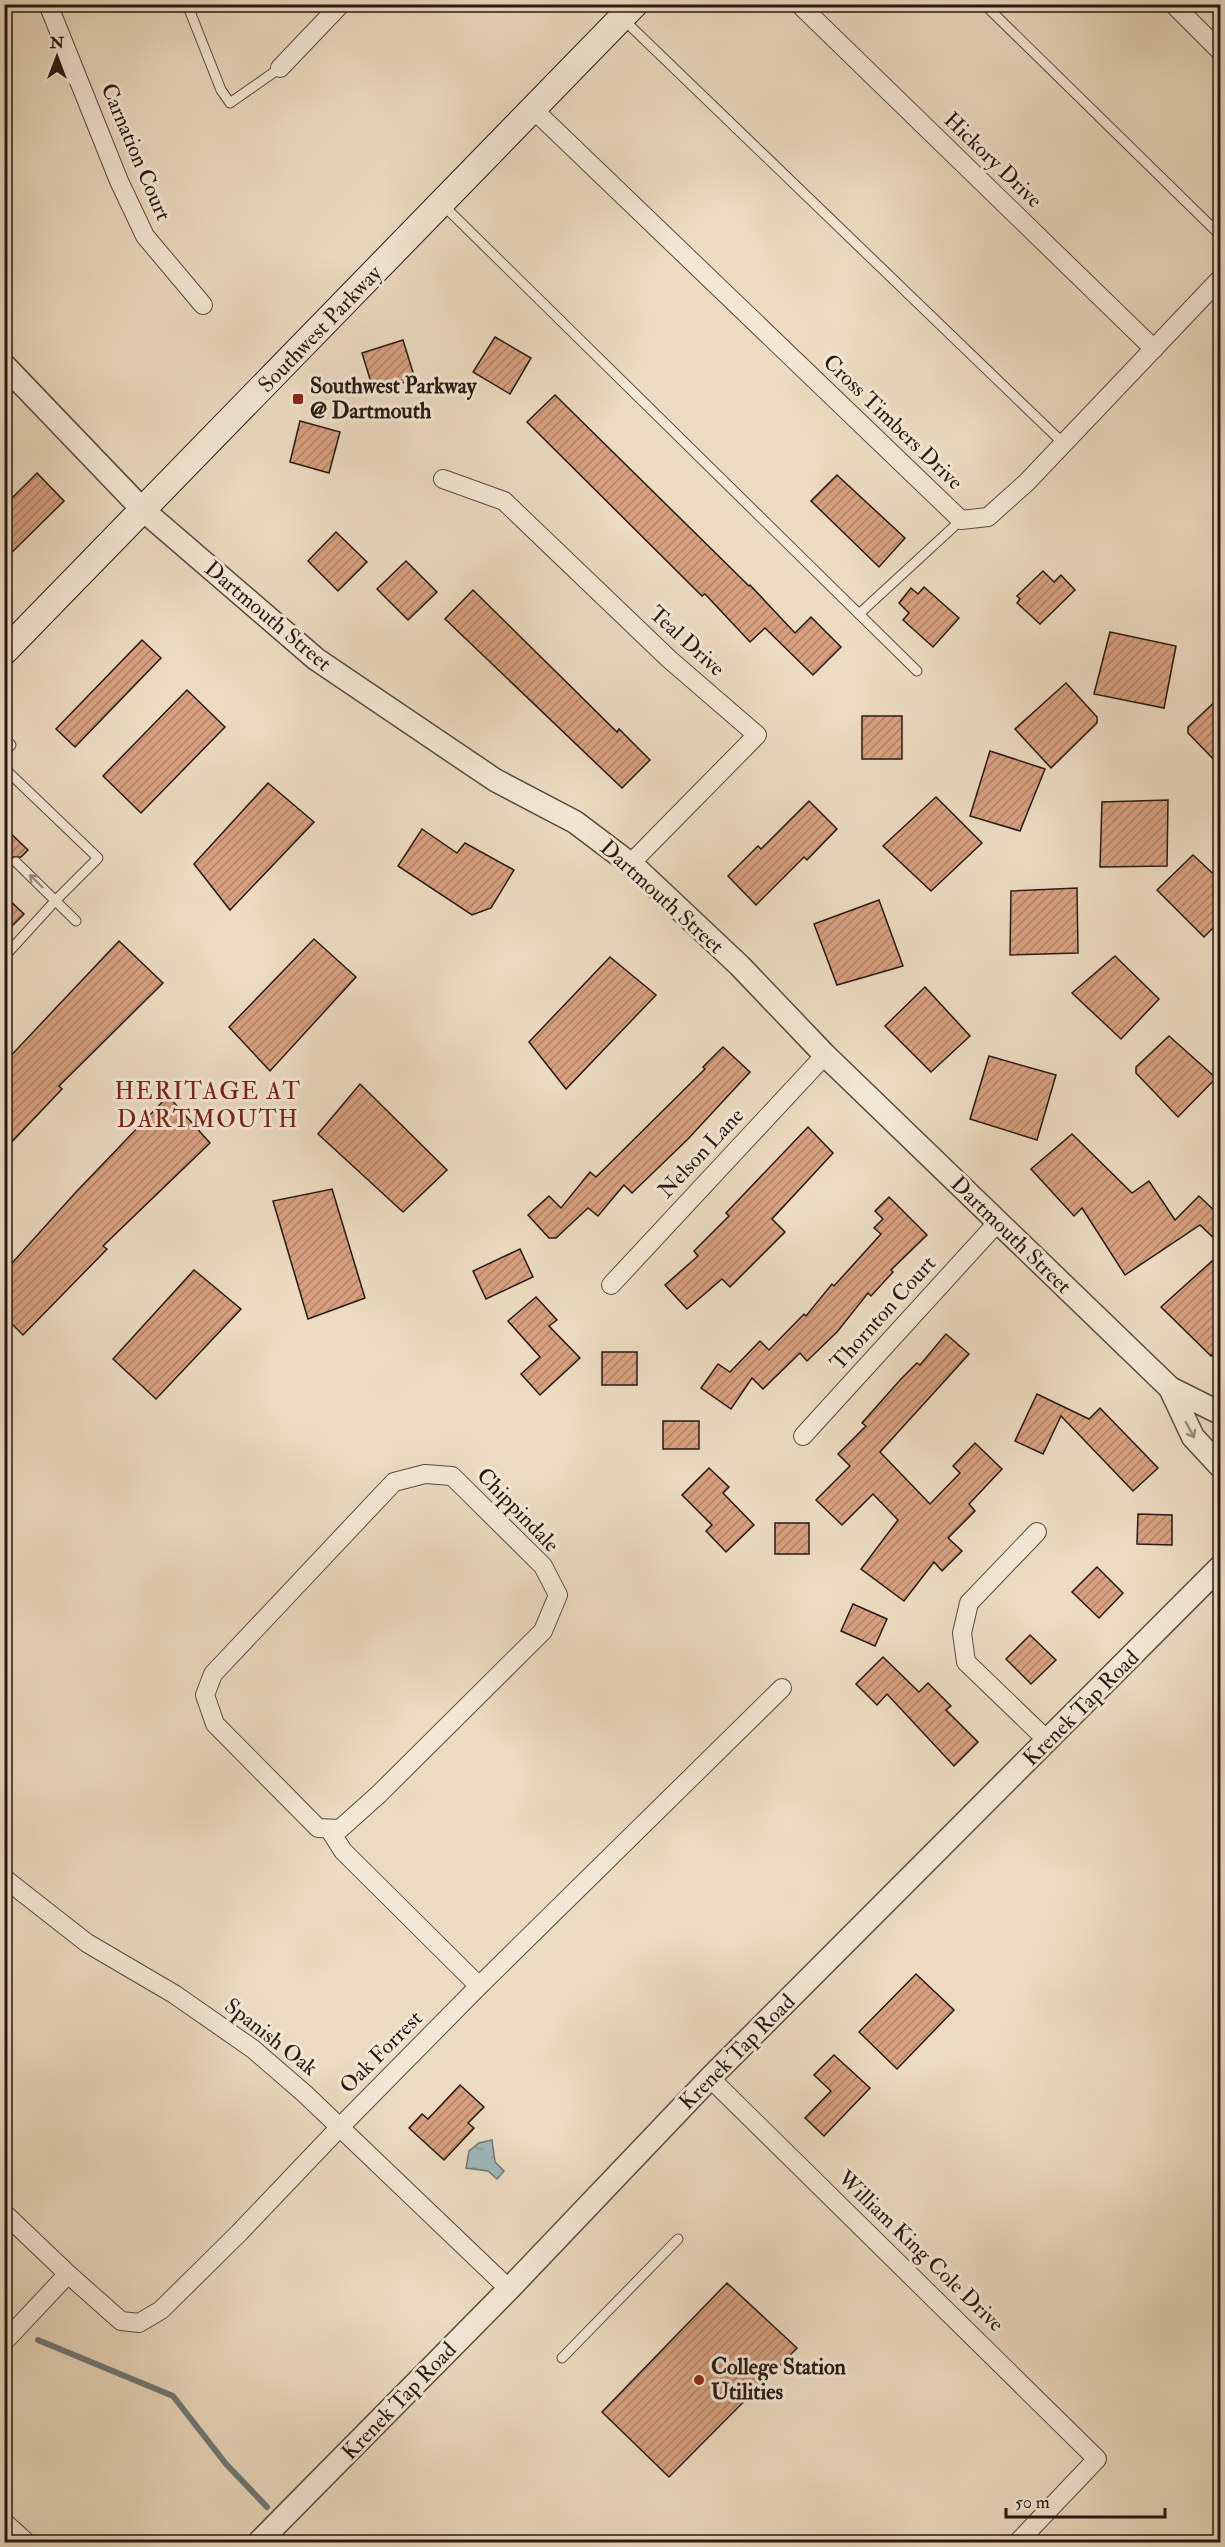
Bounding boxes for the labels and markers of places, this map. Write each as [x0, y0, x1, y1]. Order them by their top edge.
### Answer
place label: Southwest Parkway @ Dartmouth [310, 372, 478, 425]
marker: Southwest Parkway @ Dartmouth [291, 392, 305, 406]
place label: College Station Utilities [711, 2353, 847, 2406]
marker: College Station Utilities [692, 2373, 706, 2387]

